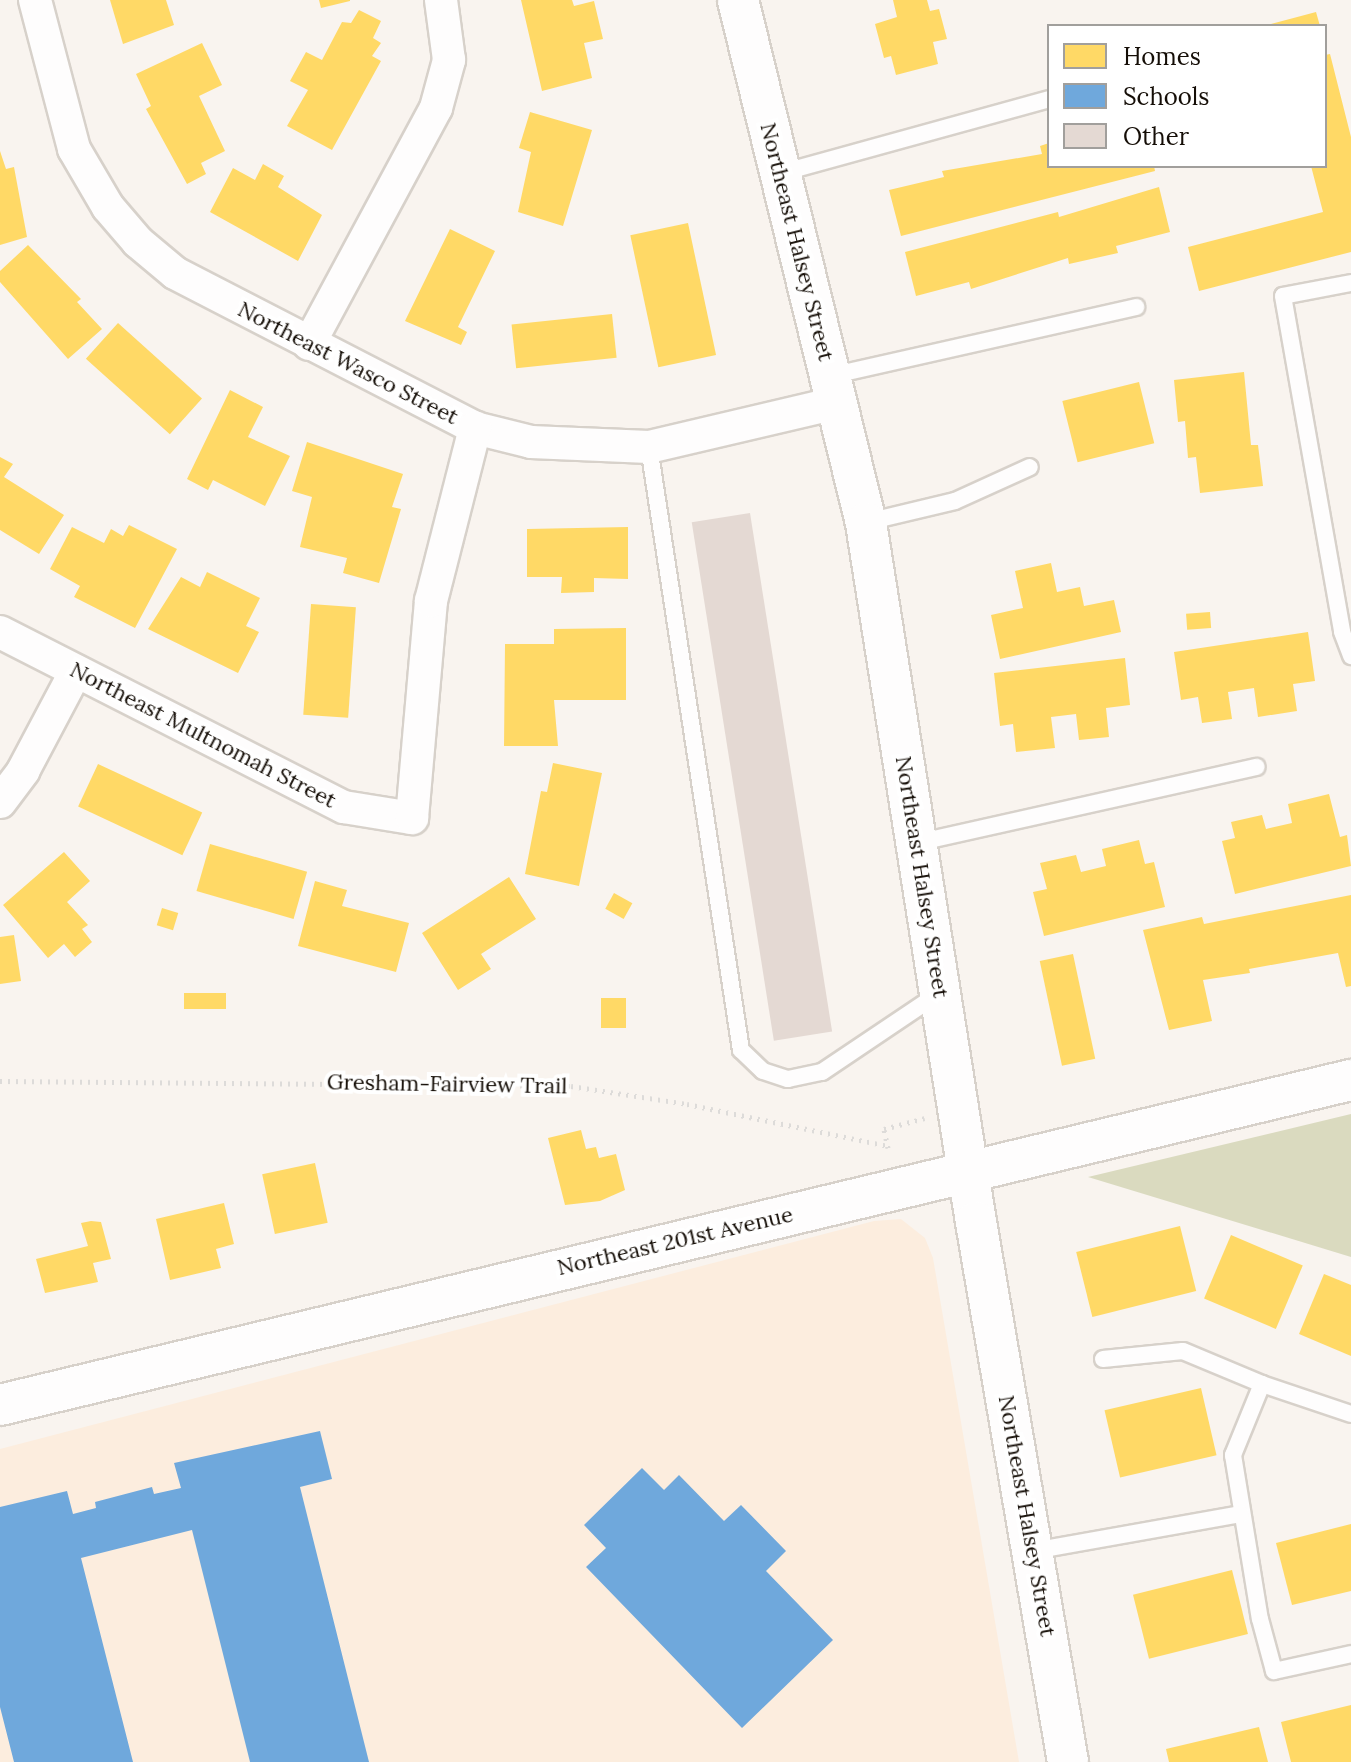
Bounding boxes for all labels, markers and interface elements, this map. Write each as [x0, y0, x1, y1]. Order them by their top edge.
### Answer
legend [1047, 24, 1327, 168]
text: Homes [1123, 41, 1201, 72]
text: Schools [1123, 81, 1209, 112]
street label: Northeast Halsey Street [755, 120, 839, 364]
text: Other [1123, 121, 1189, 152]
street label: Northeast Wasco Street [233, 296, 463, 430]
street label: Northeast Multnomah Street [66, 656, 340, 814]
street label: Northeast Halsey Street [890, 754, 954, 1000]
street label: Gresham-Fairview Trail [327, 1069, 567, 1099]
street label: Northeast 201st Avenue [555, 1201, 795, 1281]
street label: Northeast Halsey Street [993, 1393, 1061, 1639]

